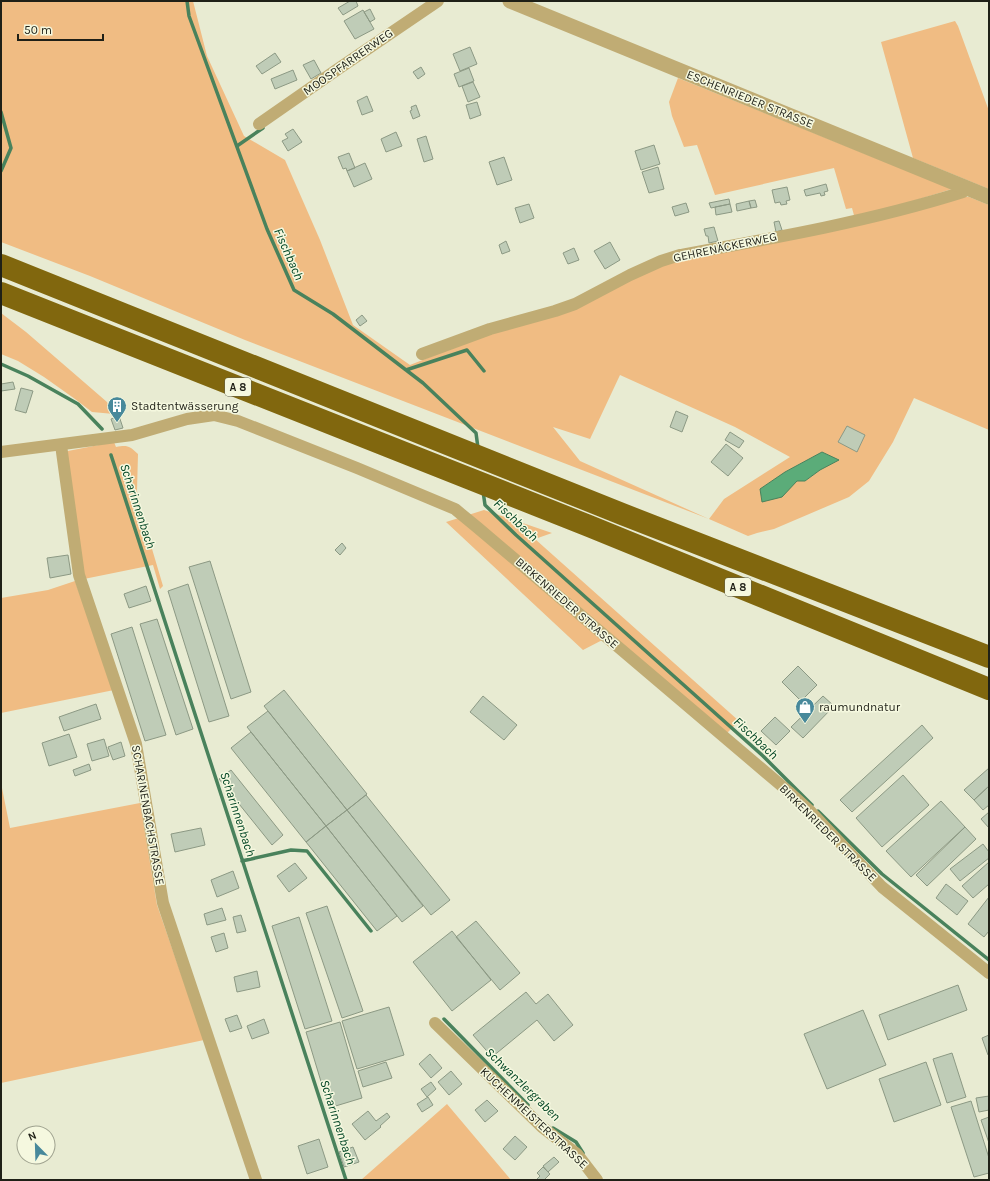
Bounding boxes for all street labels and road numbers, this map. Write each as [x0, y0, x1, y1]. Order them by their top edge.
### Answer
street label: MOOSPFARRERWEG [301, 26, 395, 98]
street label: ESCHENRIEDER STRASSE [685, 67, 815, 131]
street label: GEHRENÄCKERWEG [672, 229, 778, 265]
road number: A 8 [225, 378, 251, 396]
street label: BIRKENRIEDER STRASSE [513, 555, 621, 651]
road number: A 8 [725, 578, 751, 596]
street label: SCHARINENBACHSTRASSE [129, 744, 167, 886]
street label: BIRKENRIEDER STRASSE [777, 782, 879, 884]
street label: KUCHENMEISTERSTRASSE [477, 1065, 591, 1171]

